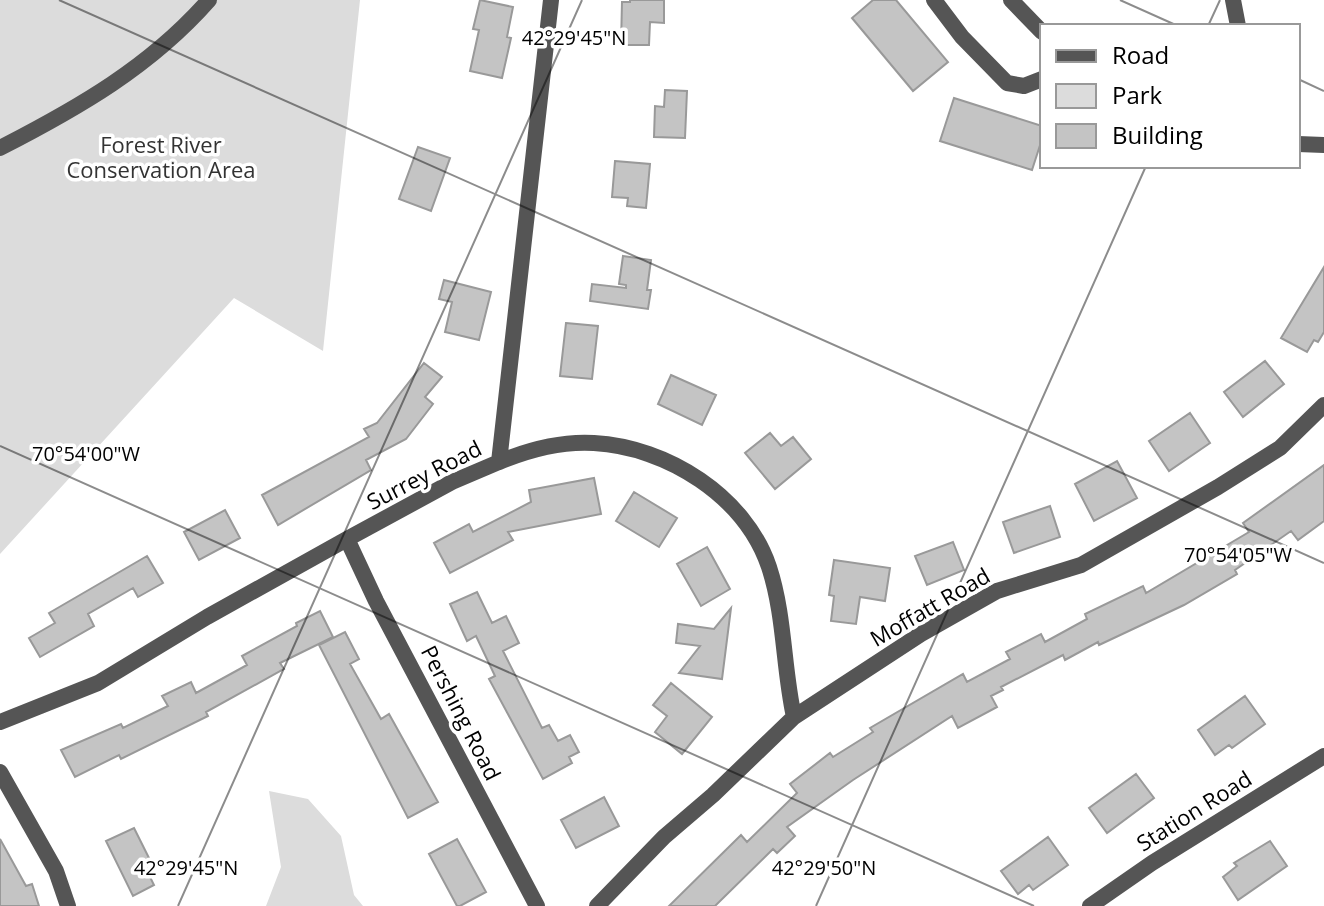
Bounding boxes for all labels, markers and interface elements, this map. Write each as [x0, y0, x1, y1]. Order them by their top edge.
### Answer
text: 42°29'45"N [522, 24, 626, 51]
legend [1040, 24, 1300, 168]
text: Road [1112, 38, 1169, 71]
text: Park [1112, 78, 1163, 111]
text: Building [1112, 118, 1203, 151]
park label: Forest River Conservation Area [67, 129, 255, 184]
street label: Surrey Road [361, 432, 486, 516]
text: 70°54'00"W [32, 440, 141, 467]
text: 70°54'05"W [1184, 541, 1293, 568]
street label: Moffatt Road [864, 560, 995, 653]
street label: Pershing Road [415, 640, 509, 785]
street label: Station Road [1130, 763, 1257, 857]
text: 42°29'45"N [134, 854, 238, 881]
text: 42°29'50"N [772, 854, 876, 881]

